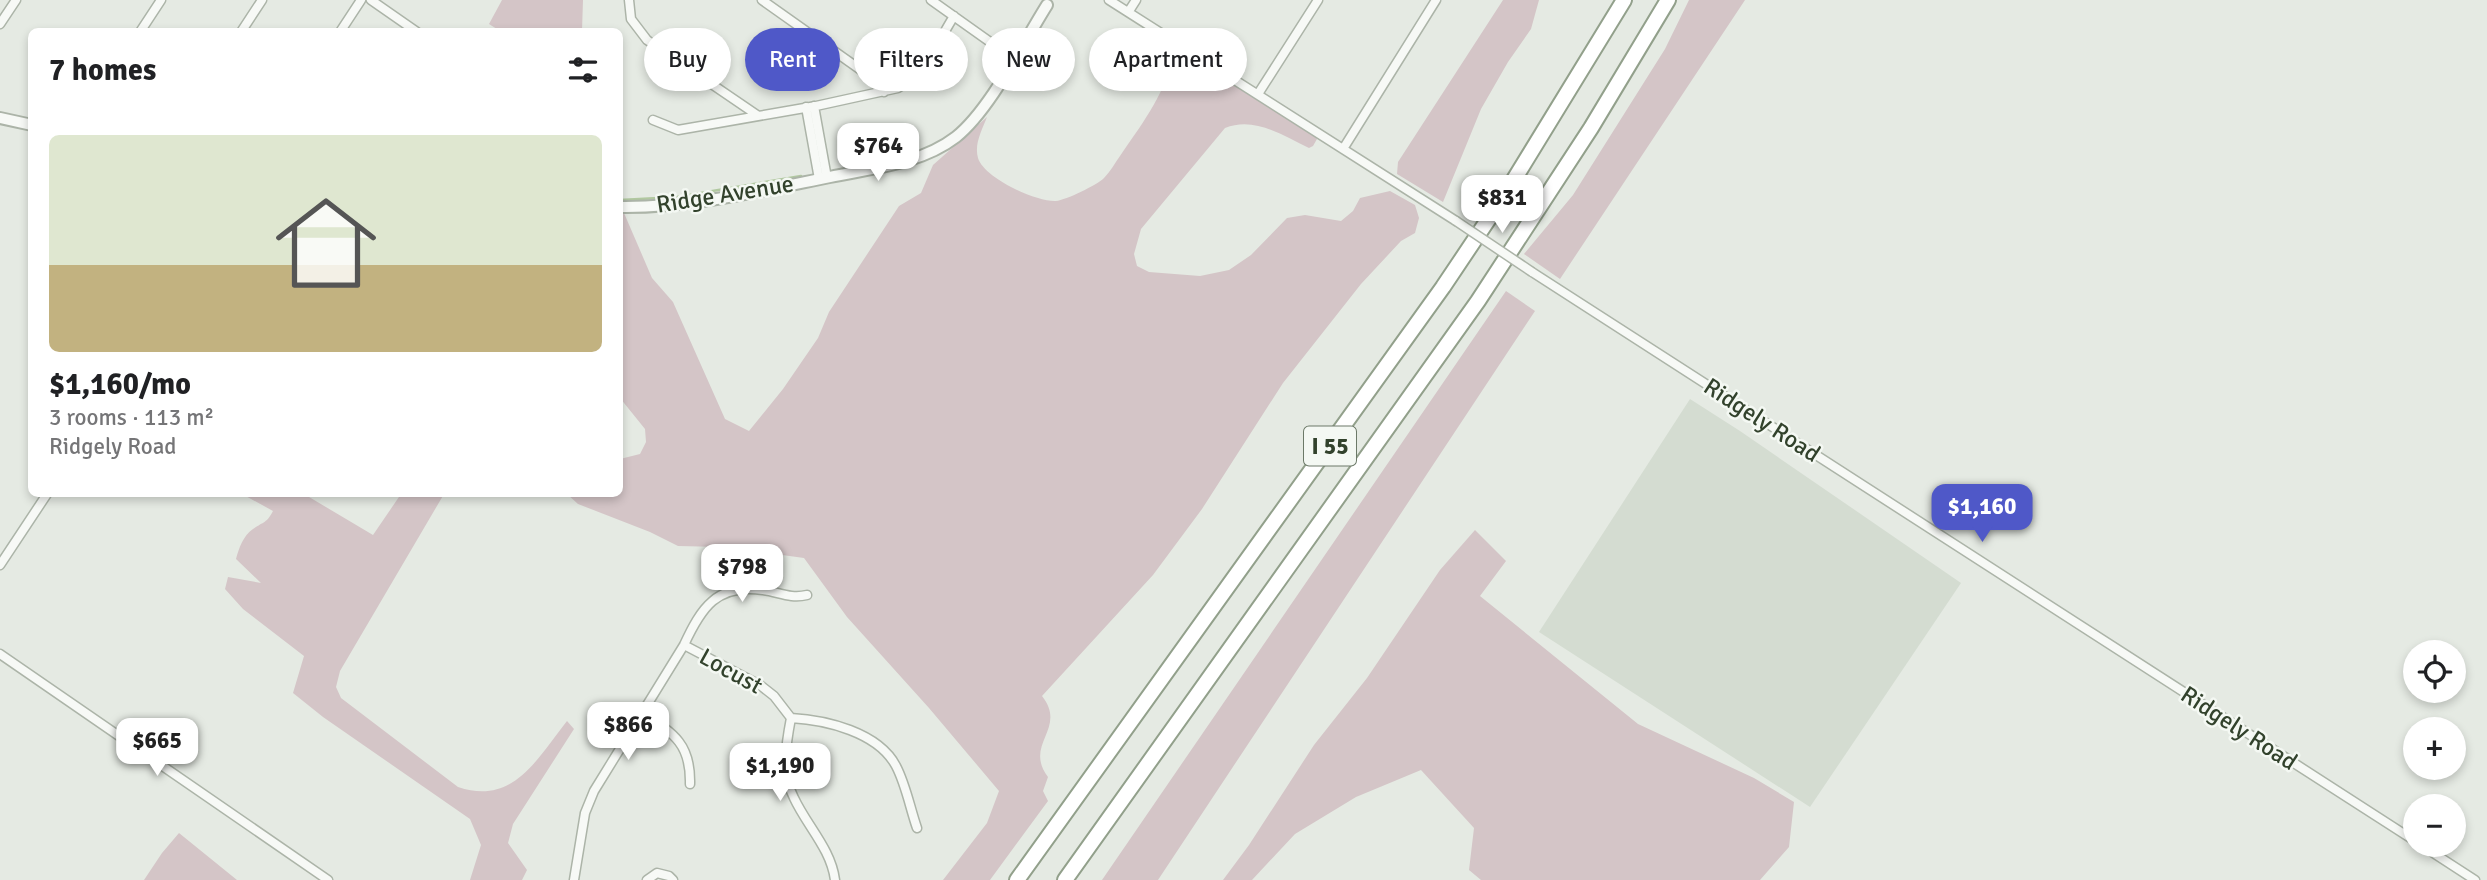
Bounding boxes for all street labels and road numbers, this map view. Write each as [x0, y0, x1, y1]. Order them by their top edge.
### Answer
street label: Ridge Avenue [654, 168, 796, 220]
street label: Ridgely Road [1698, 371, 1826, 469]
road number: I 55 [1304, 426, 1356, 466]
street label: Locust [694, 641, 768, 701]
street label: Ridgely Road [2175, 679, 2303, 777]

